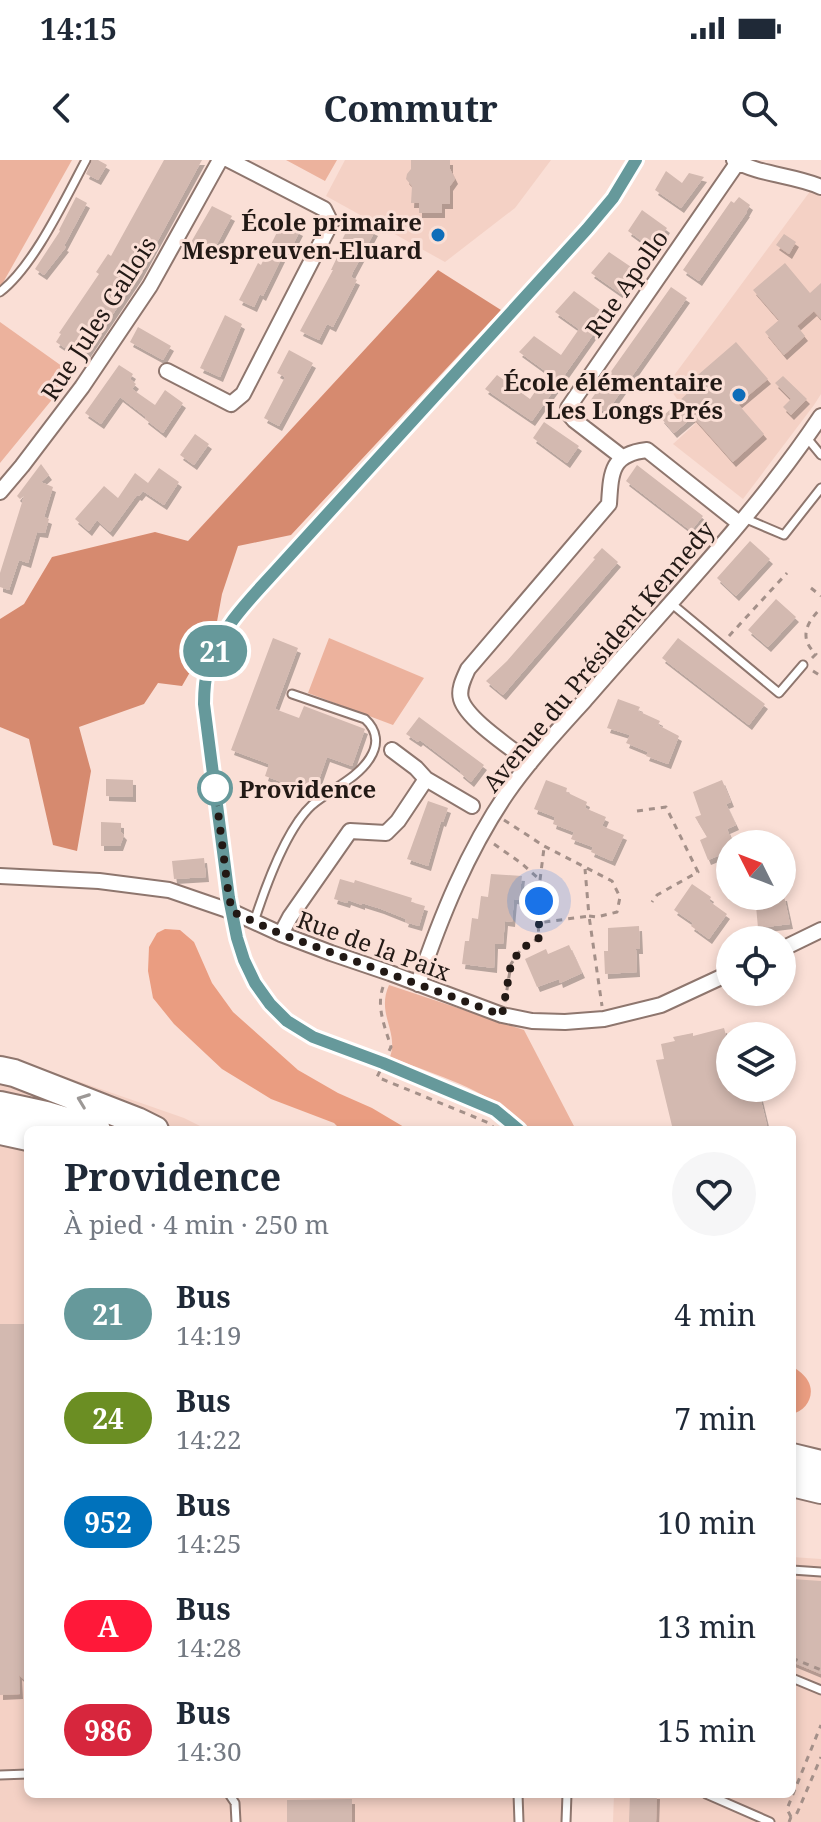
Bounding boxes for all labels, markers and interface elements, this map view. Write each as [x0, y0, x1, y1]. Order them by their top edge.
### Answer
text: 14:15 [40, 8, 117, 49]
text: Commutr [323, 84, 498, 133]
icon: back [40, 86, 84, 130]
icon: search [737, 86, 781, 130]
place label: École primaire Mespreuven-Eluard [182, 205, 422, 266]
street label: Rue Apollo [577, 223, 675, 343]
marker: École primaire Mespreuven-Eluard [429, 226, 447, 244]
street label: Rue Jules Gallois [33, 230, 163, 406]
place label: École élémentaire Les Longs Prés [503, 365, 723, 426]
marker: École élémentaire Les Longs Prés [730, 386, 748, 404]
street label: Avenue du Président Kennedy [475, 513, 722, 799]
line badge: 21 [179, 625, 251, 677]
text: 21 [199, 632, 231, 670]
marker: Providence [198, 771, 232, 805]
place label: Providence [239, 772, 376, 805]
north arrow [716, 830, 796, 910]
map controls [716, 830, 796, 1102]
your location [519, 881, 559, 921]
street label: Rue de la Paix [293, 902, 455, 988]
button: locate [716, 926, 796, 1006]
button: layers [716, 1022, 796, 1102]
one-way arrow [77, 1093, 91, 1110]
text: Providence [64, 1150, 281, 1202]
button: heart [672, 1152, 756, 1236]
text: À pied · 4 min · 250 m [64, 1206, 329, 1242]
text: Bus [176, 1276, 231, 1317]
text: 4 min [674, 1294, 756, 1335]
text: 21 [92, 1295, 124, 1333]
text: 14:19 [176, 1317, 242, 1353]
text: Bus [176, 1380, 231, 1421]
text: 7 min [674, 1398, 756, 1439]
text: 24 [92, 1399, 124, 1437]
text: 14:22 [176, 1421, 242, 1457]
text: Bus [176, 1484, 231, 1525]
text: 10 min [657, 1502, 756, 1543]
text: 952 [84, 1503, 132, 1541]
text: 14:25 [176, 1525, 242, 1561]
text: Bus [176, 1588, 231, 1629]
text: 13 min [657, 1606, 756, 1647]
text: A [97, 1607, 119, 1645]
text: 14:28 [176, 1629, 242, 1665]
text: Bus [176, 1692, 231, 1733]
text: 15 min [657, 1710, 756, 1751]
text: 986 [84, 1711, 132, 1749]
text: 14:30 [176, 1733, 242, 1769]

